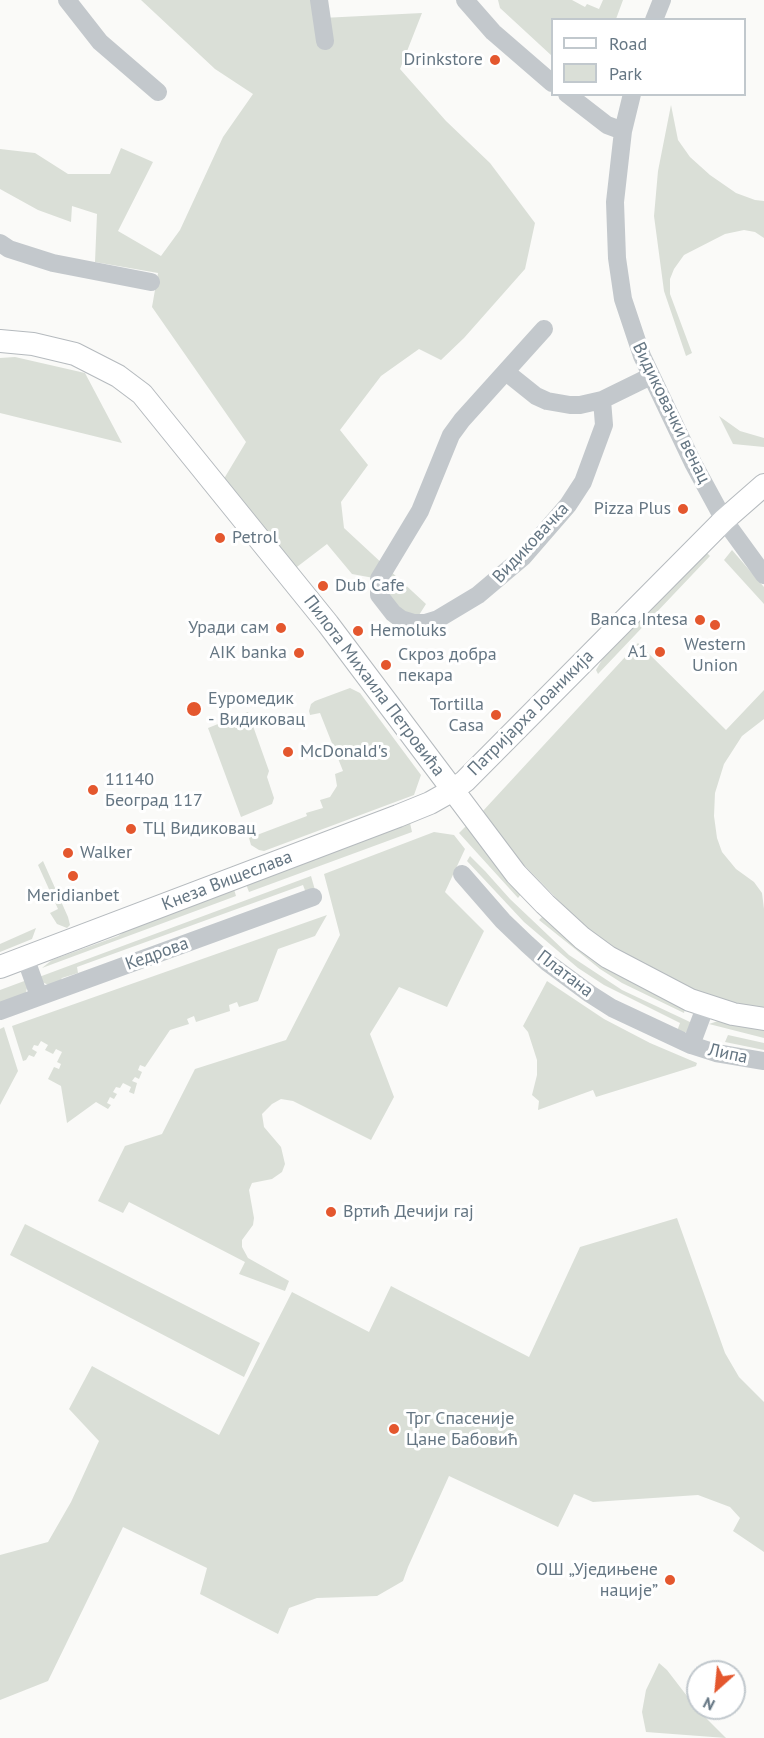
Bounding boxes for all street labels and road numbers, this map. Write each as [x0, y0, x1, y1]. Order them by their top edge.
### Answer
street label: Видиковачки венац [627, 339, 715, 487]
street label: Видиковачка [488, 498, 574, 588]
street label: Пилота Михаила Петровића [299, 591, 449, 781]
street label: Патријарха Јоаникија [464, 646, 598, 780]
street label: Кнеза Вишеслава [159, 846, 295, 916]
street label: Кедрова [122, 933, 192, 975]
street label: Платана [533, 946, 597, 1002]
street label: Липа [706, 1039, 750, 1069]

